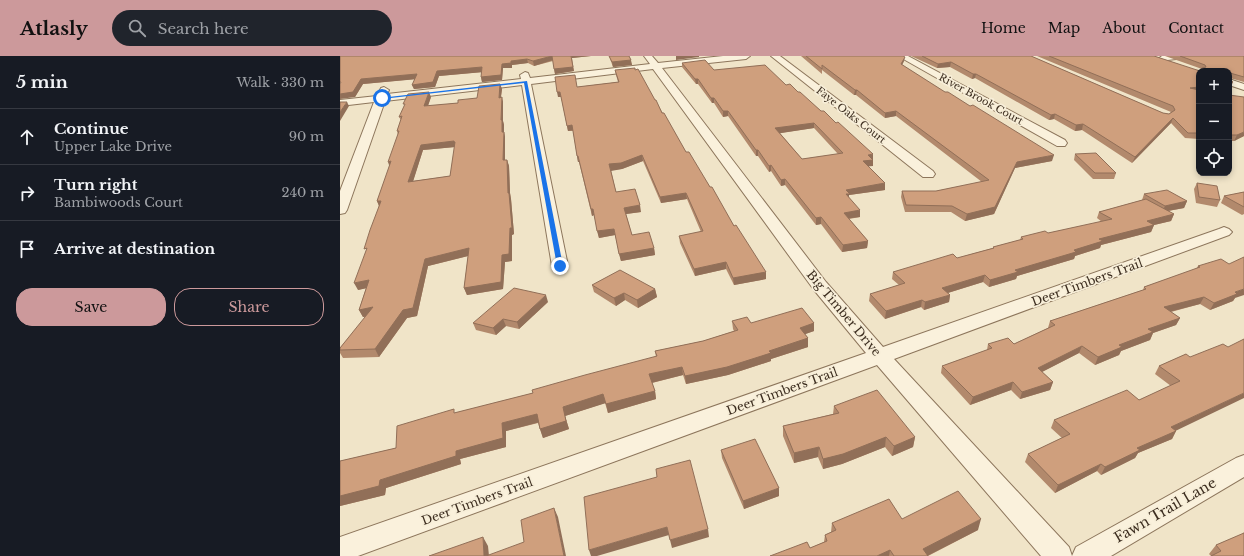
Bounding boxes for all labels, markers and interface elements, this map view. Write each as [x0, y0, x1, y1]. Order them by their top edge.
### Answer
search box [112, 10, 392, 46]
text: Atlasly [20, 17, 88, 40]
icon: search [126, 17, 148, 39]
text: Search here [158, 19, 249, 38]
text: Home [981, 19, 1026, 37]
text: Map [1048, 19, 1080, 37]
text: About [1102, 19, 1146, 37]
text: Contact [1168, 19, 1224, 37]
map controls [1196, 68, 1232, 176]
button: + [1196, 68, 1232, 104]
street label: River Brook Court [937, 70, 1026, 128]
text: 5 min [16, 72, 68, 93]
text: Walk · 330 m [236, 74, 324, 91]
street label: Faye Oaks Court [814, 84, 889, 146]
route start [373, 89, 391, 107]
button: − [1196, 104, 1232, 140]
text: Continue [54, 119, 129, 138]
icon: ahead [16, 126, 38, 148]
text: 90 m [289, 128, 324, 145]
text: Upper Lake Drive [54, 138, 172, 155]
button: locate [1196, 140, 1232, 176]
text: Turn right [54, 175, 137, 194]
icon: right [16, 182, 38, 204]
text: 240 m [281, 184, 324, 201]
text: Bambiwoods Court [54, 194, 183, 211]
icon: arrive [16, 238, 38, 260]
text: Arrive at destination [54, 239, 215, 258]
street label: Deer Timbers Trail [1029, 255, 1145, 309]
route end [551, 257, 569, 275]
street label: Big Timber Drive [804, 267, 884, 359]
button: Save [16, 288, 166, 326]
button: Share [174, 288, 324, 326]
street label: Deer Timbers Trail [724, 364, 840, 418]
street label: Fawn Trail Lane [1111, 473, 1219, 547]
street label: Deer Timbers Trail [419, 474, 535, 528]

